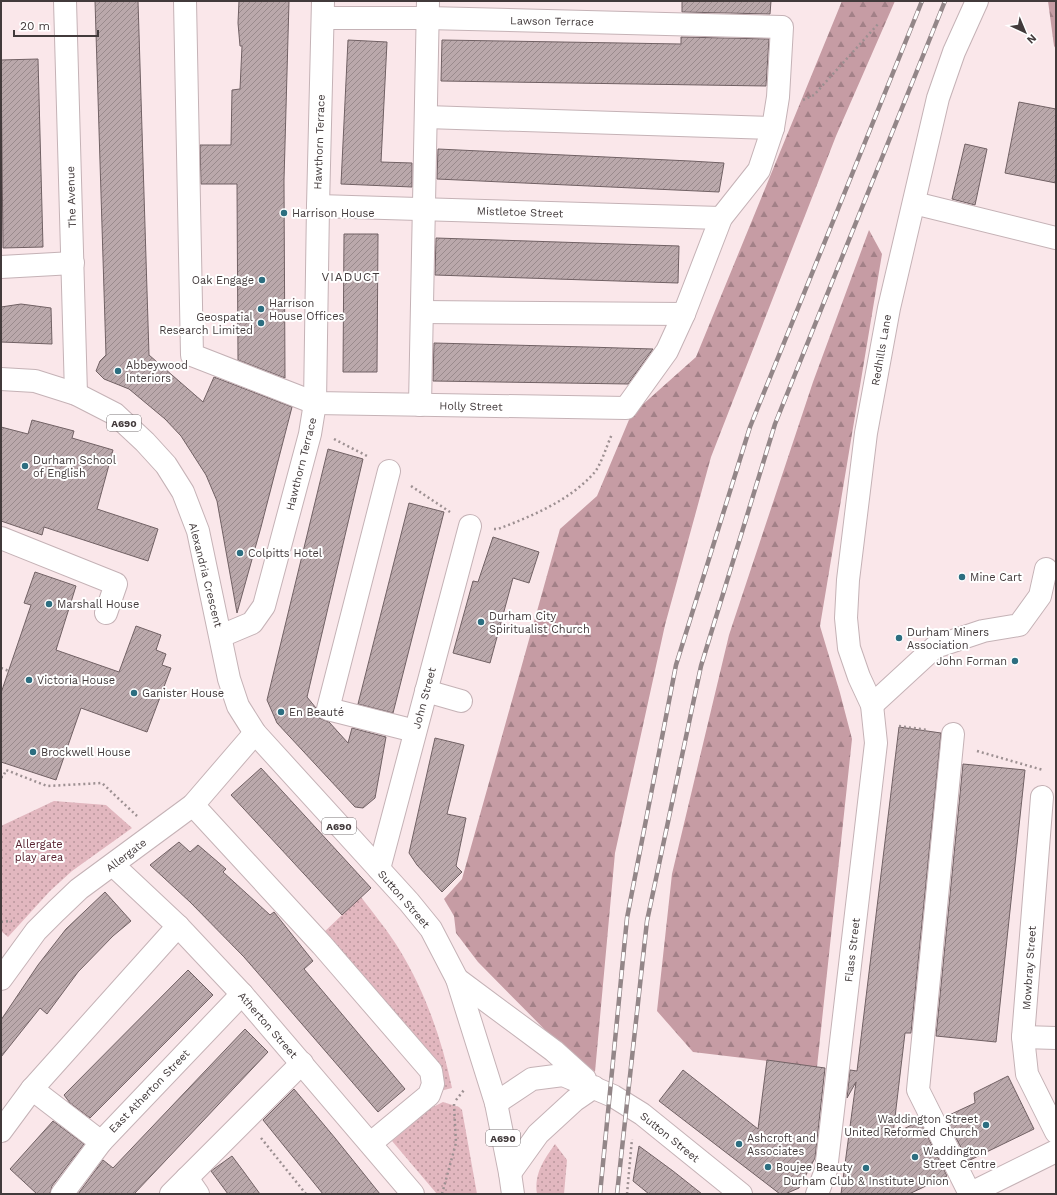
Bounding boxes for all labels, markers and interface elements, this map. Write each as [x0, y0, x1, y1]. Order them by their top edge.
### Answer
scale bar [14, 12, 98, 38]
north arrow [1005, 12, 1045, 52]
street label: Lawson Terrace [510, 14, 594, 29]
text: 20 m [20, 19, 50, 33]
text: N [1024, 31, 1039, 46]
street label: Hawthorn Terrace [311, 94, 328, 190]
street label: The Avenue [64, 166, 79, 228]
street label: Mistletoe Street [476, 204, 564, 221]
place label: Harrison House [292, 207, 375, 220]
marker: Harrison House [279, 208, 289, 218]
district label: VIADUCT [322, 270, 380, 284]
place label: Oak Engage [192, 274, 254, 287]
marker: Oak Engage [257, 275, 267, 285]
place label: Harrison House Offices [269, 297, 345, 323]
marker: Harrison House Offices [256, 304, 266, 314]
place label: Geospatial Research Limited [159, 311, 254, 337]
street label: Redhills Lane [869, 313, 894, 387]
marker: Geospatial Research Limited [256, 318, 266, 328]
place label: Abbeywood Interiors [126, 359, 188, 385]
marker: Abbeywood Interiors [113, 366, 123, 376]
street label: Holly Street [439, 399, 503, 414]
road number: A690 [107, 415, 141, 431]
street label: Hawthorn Terrace [284, 416, 319, 512]
place label: Durham School of English [33, 454, 117, 480]
marker: Durham School of English [20, 461, 30, 471]
street label: Alexandria Crescent [186, 521, 225, 629]
place label: Colpitts Hotel [248, 547, 323, 560]
marker: Colpitts Hotel [235, 548, 245, 558]
place label: Mine Cart [970, 571, 1022, 584]
marker: Mine Cart [957, 572, 967, 582]
place label: Marshall House [57, 598, 139, 611]
marker: Marshall House [44, 599, 54, 609]
place label: Durham City Spiritualist Church [489, 610, 590, 636]
marker: Durham City Spiritualist Church [476, 617, 486, 627]
place label: Durham Miners Association [907, 626, 989, 652]
marker: Durham Miners Association [894, 633, 904, 643]
place label: John Forman [936, 655, 1007, 668]
marker: John Forman [1010, 656, 1020, 666]
street label: John Street [410, 666, 439, 730]
place label: Victoria House [37, 674, 115, 687]
marker: Victoria House [24, 675, 34, 685]
place label: Ganister House [142, 687, 224, 700]
marker: Ganister House [129, 688, 139, 698]
place label: En Beauté [289, 706, 344, 719]
marker: En Beauté [276, 707, 286, 717]
place label: Brockwell House [41, 746, 130, 759]
marker: Brockwell House [28, 747, 38, 757]
road number: A690 [322, 818, 356, 834]
street label: Allergate [103, 836, 149, 875]
park label: Allergate play area [15, 838, 63, 864]
street label: Sutton Street [375, 868, 433, 931]
street label: Flass Street [842, 917, 863, 983]
street label: Mowbray Street [1020, 925, 1039, 1011]
street label: Atherton Street [235, 989, 300, 1061]
street label: East Atherton Street [106, 1047, 193, 1136]
street label: Sutton Street [637, 1109, 702, 1166]
place label: Waddington Street United Reformed Church [844, 1113, 978, 1139]
marker: Waddington Street United Reformed Church [981, 1120, 991, 1130]
road number: A690 [486, 1130, 520, 1146]
place label: Ashcroft and Associates [747, 1132, 816, 1158]
marker: Ashcroft and Associates [734, 1139, 744, 1149]
place label: Waddington Street Centre [923, 1145, 996, 1171]
marker: Waddington Street Centre [910, 1152, 920, 1162]
place label: Boujee Beauty [776, 1161, 853, 1174]
marker: Boujee Beauty [763, 1162, 773, 1172]
marker: Durham Club & Institute Union [861, 1163, 871, 1173]
place label: Durham Club & Institute Union [783, 1175, 949, 1188]

